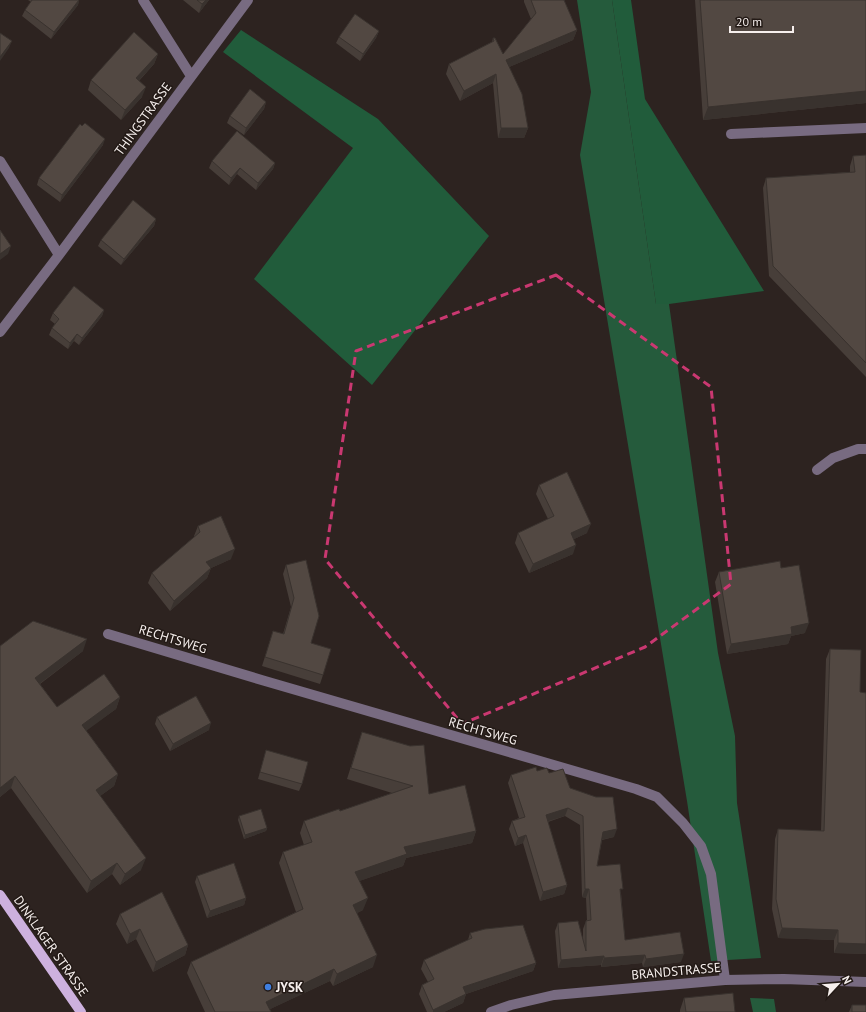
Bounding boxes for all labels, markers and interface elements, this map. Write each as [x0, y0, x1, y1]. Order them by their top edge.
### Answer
scale bar [730, 8, 793, 34]
text: 20 m [736, 14, 762, 29]
street label: THINGSTRASSE [111, 79, 175, 159]
street label: RECHTSWEG [137, 621, 209, 657]
street label: RECHTSWEG [447, 713, 519, 749]
street label: DINKLAGER STRASSE [10, 892, 92, 1000]
street label: BRANDSTRASSE [631, 959, 721, 983]
north arrow [818, 964, 858, 1004]
text: N [839, 973, 855, 986]
place label: JYSK [275, 979, 303, 996]
marker: JYSK [263, 982, 273, 992]

